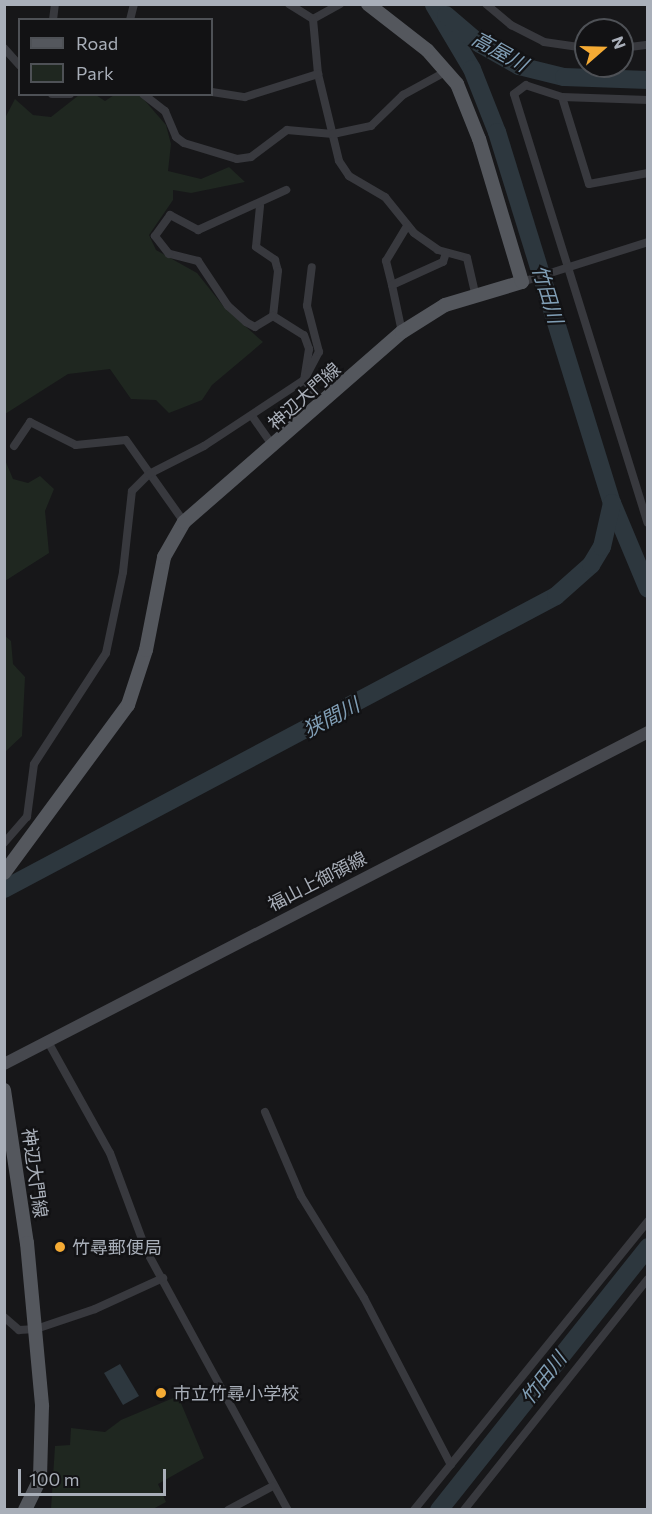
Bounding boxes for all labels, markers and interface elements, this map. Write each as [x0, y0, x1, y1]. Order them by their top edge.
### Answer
legend [18, 18, 213, 96]
north arrow [574, 18, 634, 78]
water label: 高屋川 [468, 26, 532, 76]
text: Road [76, 32, 118, 54]
text: N [609, 33, 630, 51]
text: Park [76, 62, 114, 84]
water label: 竹田川 [528, 262, 568, 326]
street label: 神辺大門線 [263, 358, 345, 434]
water label: 狭間川 [299, 692, 363, 742]
street label: 福山上御領線 [264, 847, 370, 915]
street label: 神辺大門線 [18, 1127, 52, 1219]
place label: 竹尋郵便局 [72, 1236, 162, 1258]
marker: 竹尋郵便局 [53, 1240, 67, 1254]
water label: 竹田川 [515, 1347, 571, 1409]
place label: 市立竹尋小学校 [173, 1382, 299, 1404]
marker: 市立竹尋小学校 [154, 1386, 168, 1400]
scale bar [21, 1457, 170, 1495]
text: 100 m [29, 1468, 79, 1490]

